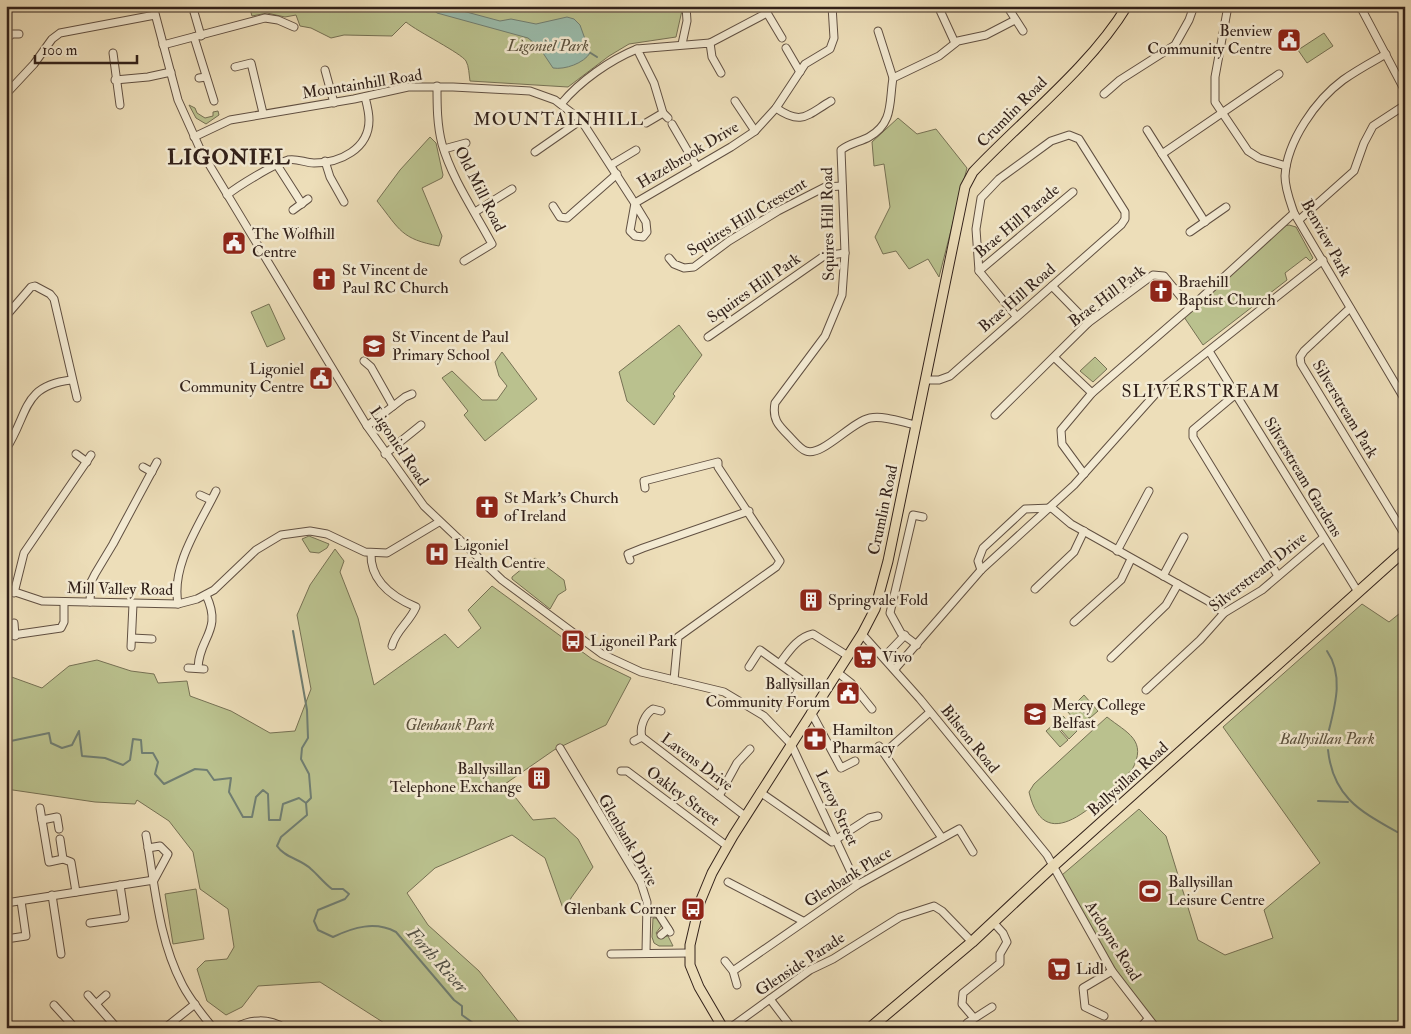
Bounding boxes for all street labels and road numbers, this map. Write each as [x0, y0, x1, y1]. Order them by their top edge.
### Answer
street label: Mountainhill Road [301, 65, 424, 103]
street label: Crumlin Road [973, 72, 1052, 151]
street label: Hazelbrook Drive [634, 117, 743, 193]
street label: Old Mill Road [450, 143, 510, 235]
street label: Squires Hill Road [817, 167, 839, 281]
street label: Squires Hill Crescent [683, 173, 811, 261]
street label: Brae Hill Parade [971, 180, 1064, 262]
street label: Benview Park [1297, 196, 1356, 280]
street label: Squires Hill Park [703, 248, 805, 328]
street label: Brae Hill Road [974, 259, 1060, 337]
street label: Brae Hill Park [1065, 260, 1150, 331]
street label: Silverstream Park [1308, 356, 1382, 462]
street label: Ligoniel Road [365, 402, 433, 490]
street label: Silverstream Gardens [1259, 413, 1347, 541]
street label: Crumlin Road [864, 463, 902, 557]
street label: Silverstream Drive [1205, 527, 1311, 616]
street label: Mill Valley Road [67, 578, 174, 600]
street label: Bilston Road [936, 701, 1004, 777]
street label: Lavens Drive [657, 728, 737, 796]
street label: Ballysillan Road [1083, 737, 1173, 820]
street label: Oakley Street [642, 762, 724, 830]
street label: Leroy Street [811, 767, 863, 849]
street label: Glenbank Drive [594, 791, 662, 890]
street label: Glenbank Place [801, 842, 896, 912]
street label: Ardoyne Road [1080, 897, 1145, 985]
street label: Glenside Parade [751, 927, 849, 1000]

